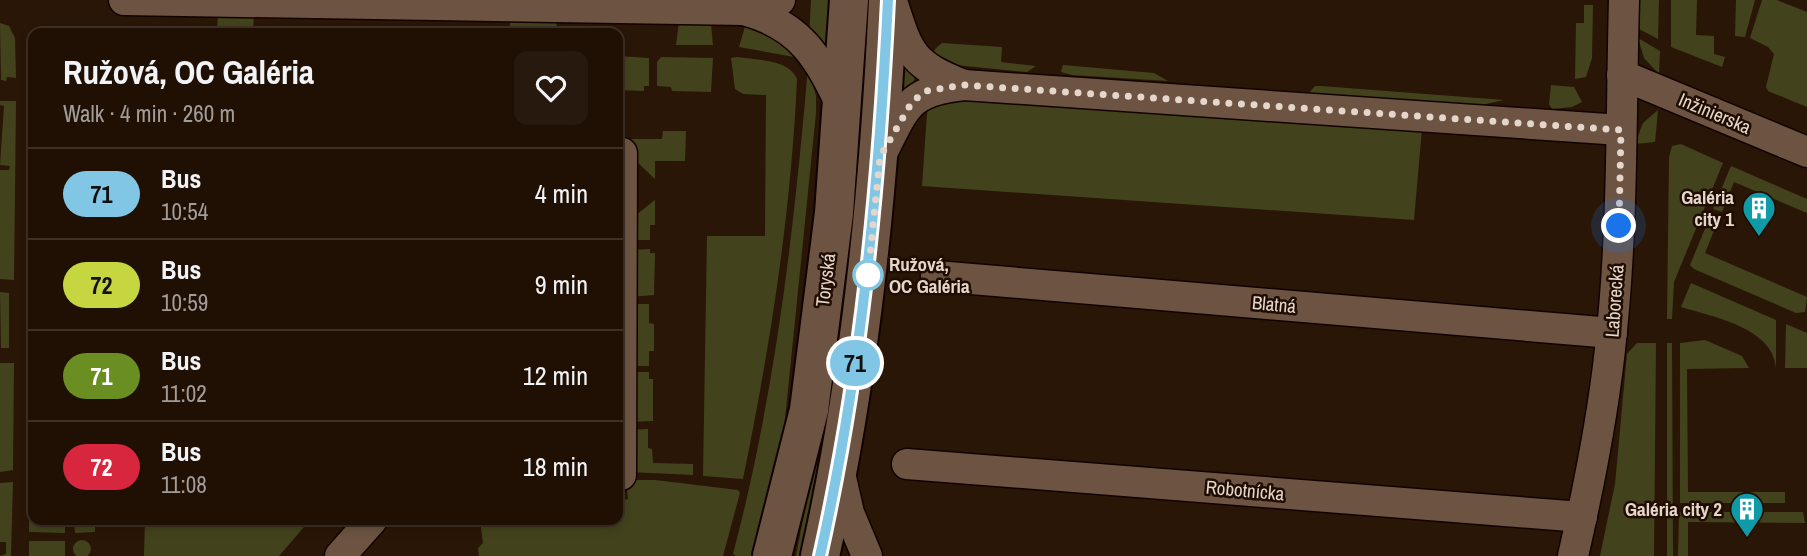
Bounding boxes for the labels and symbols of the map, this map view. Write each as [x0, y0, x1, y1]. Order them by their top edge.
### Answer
street label: Inžinierska [1675, 86, 1755, 140]
place label: Galéria city 1 [1681, 184, 1734, 232]
building icon: Galéria city 1 [1740, 189, 1778, 238]
your location [1601, 208, 1636, 243]
street label: Toryská [809, 251, 841, 308]
place label: Ružová, OC Galéria [889, 251, 970, 299]
marker: Ružová, OC Galéria [853, 260, 883, 290]
street label: Laborecká [1598, 263, 1630, 338]
street label: Blatná [1251, 289, 1297, 319]
line badge: 71 [824, 340, 886, 386]
street label: Robotnícka [1205, 474, 1286, 506]
building icon: Galéria city 2 [1728, 490, 1766, 539]
place label: Galéria city 2 [1625, 496, 1722, 522]

